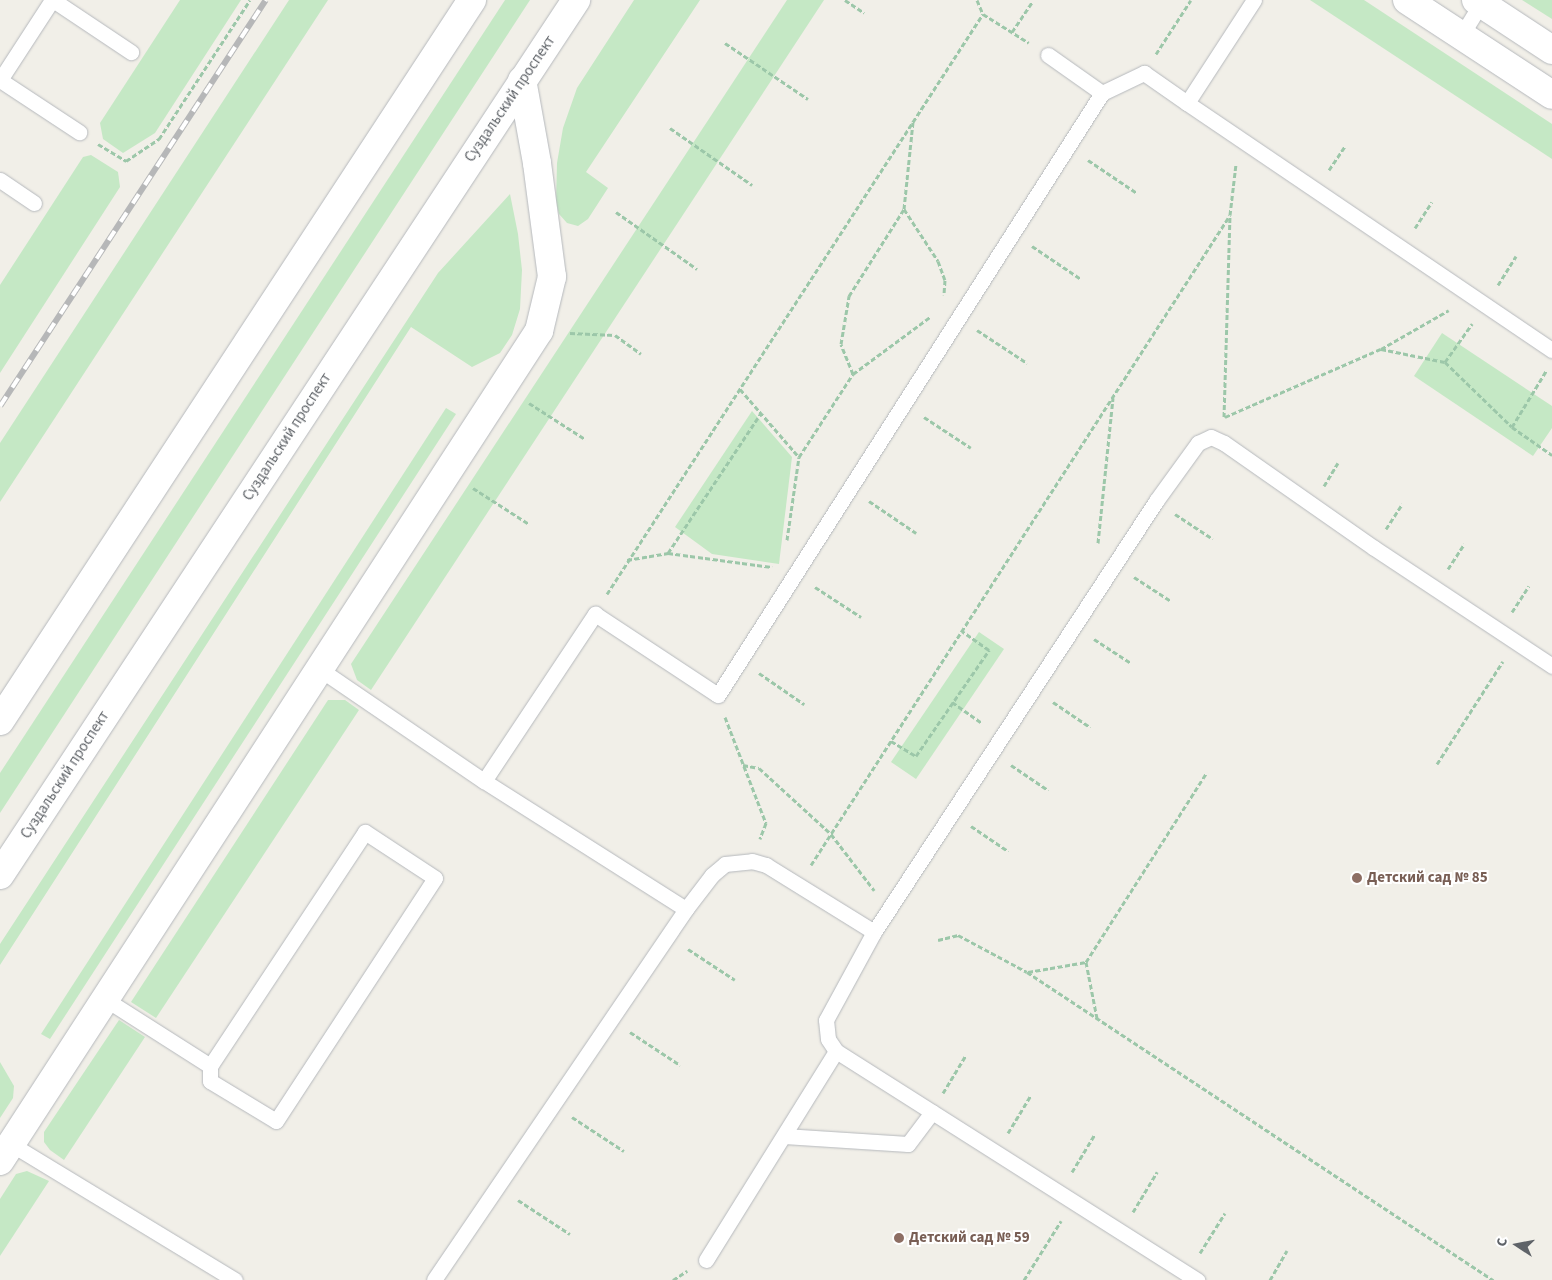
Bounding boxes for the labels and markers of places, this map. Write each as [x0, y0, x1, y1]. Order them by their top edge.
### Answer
place label: Детский сад № 85 [1367, 869, 1488, 887]
marker: Детский сад № 85 [1351, 872, 1363, 884]
place label: Детский сад № 59 [909, 1229, 1030, 1247]
marker: Детский сад № 59 [893, 1232, 905, 1244]

